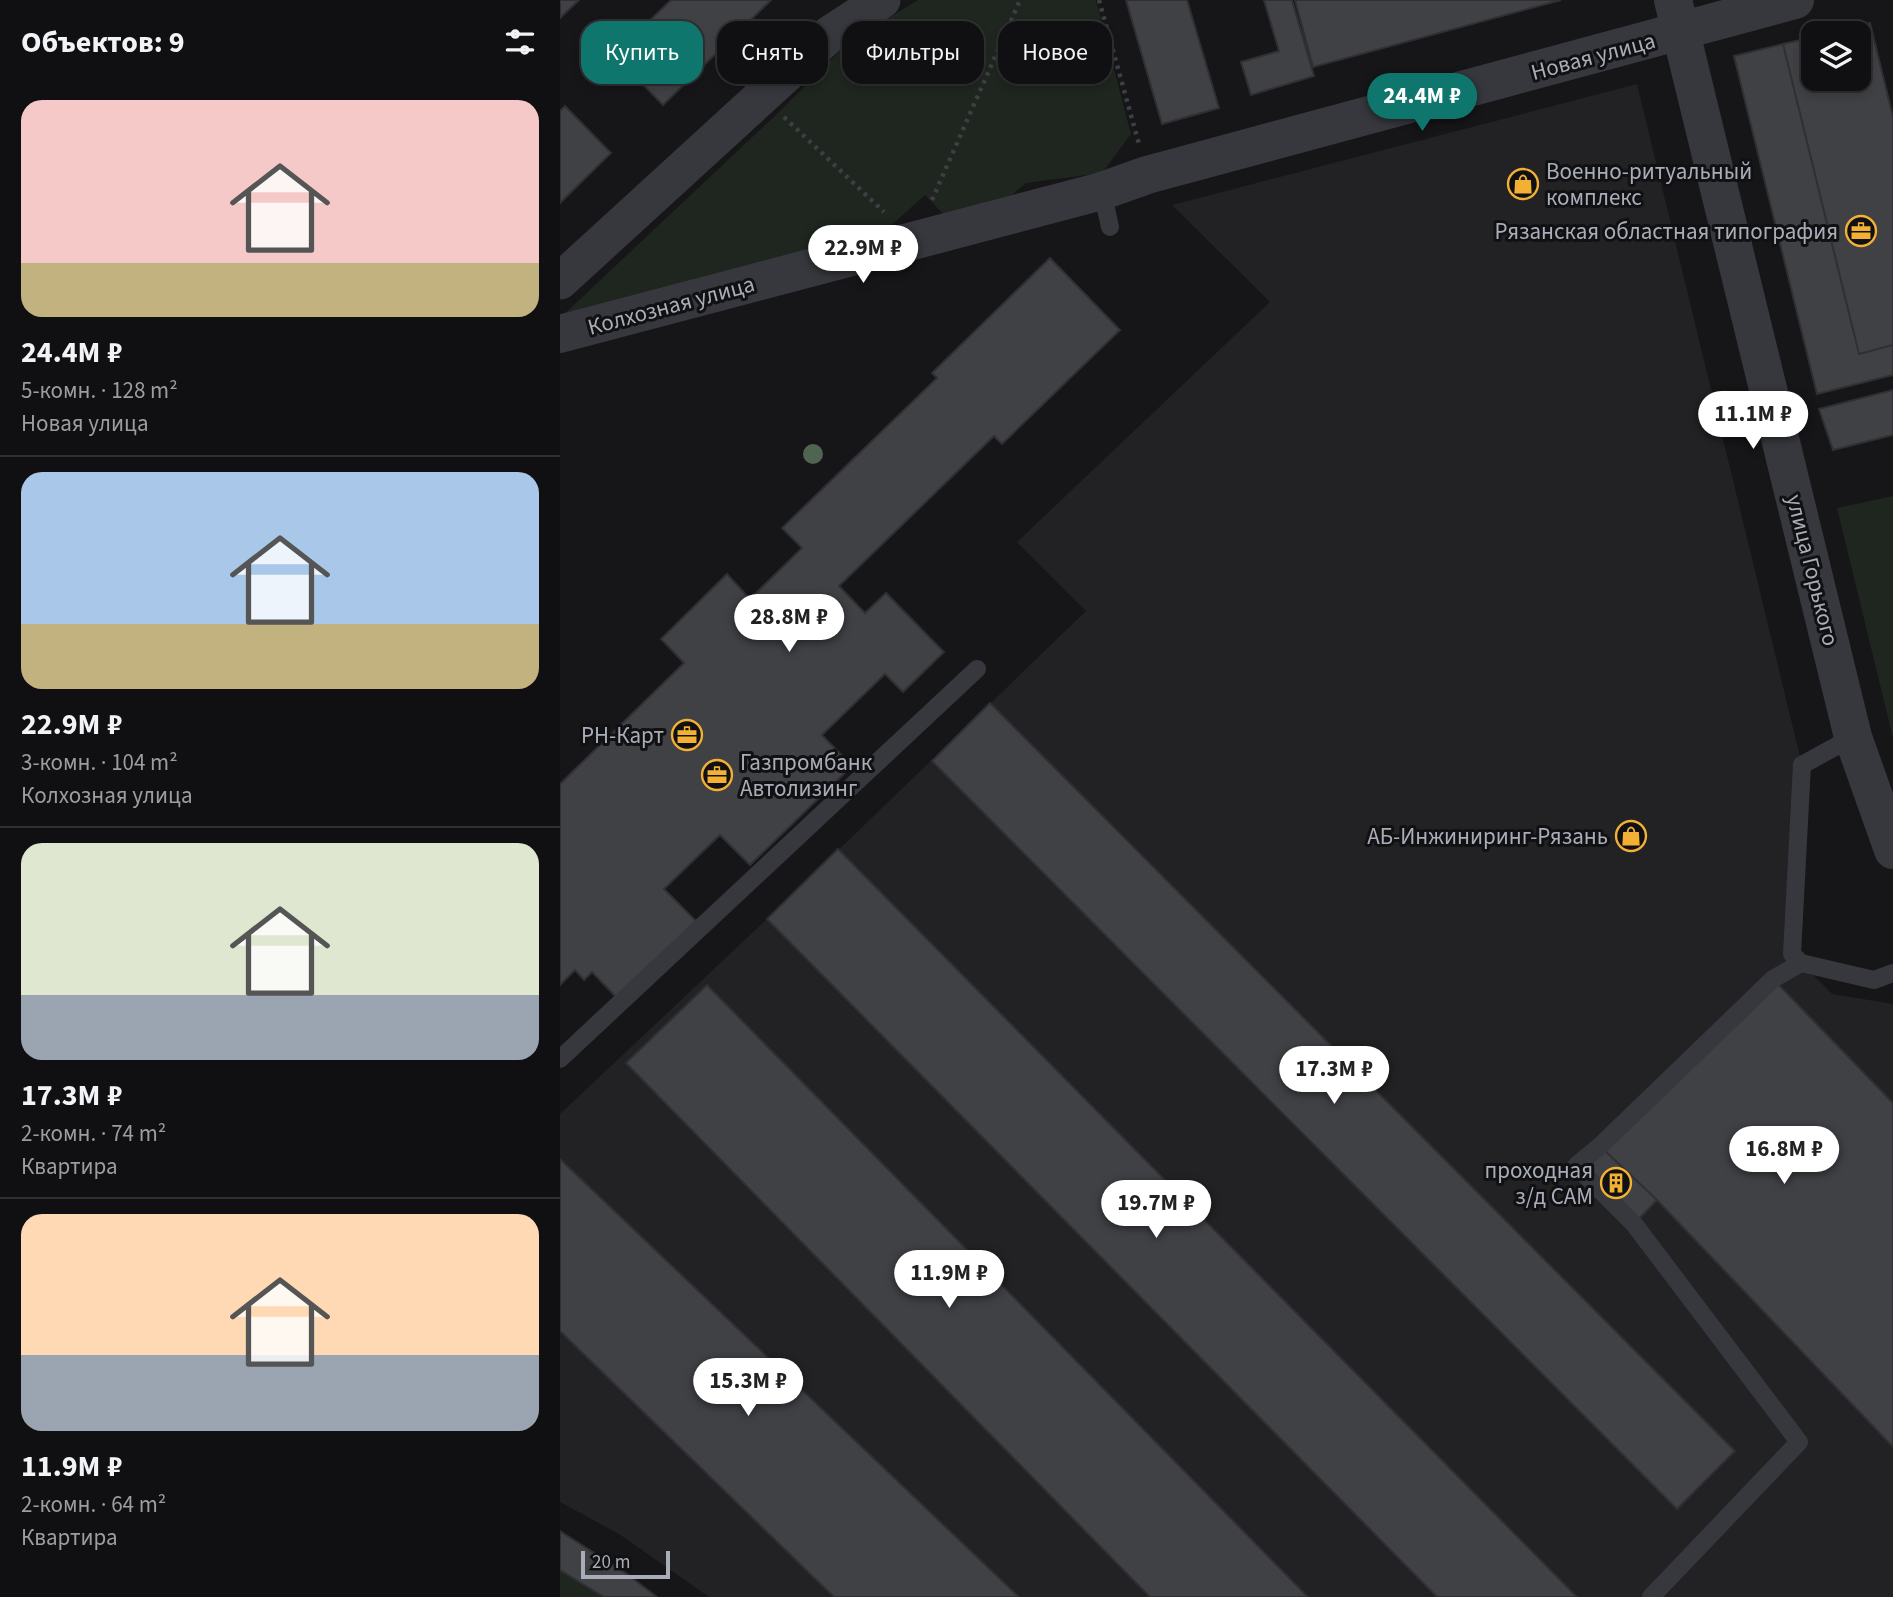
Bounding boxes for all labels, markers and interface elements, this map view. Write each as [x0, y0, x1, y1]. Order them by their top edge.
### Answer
text: Объектов: 9 [21, 21, 185, 64]
chip: Купить [581, 21, 703, 84]
chip: Снять [717, 21, 828, 84]
chip: Фильтры [842, 21, 984, 84]
chip: Новое [998, 21, 1112, 84]
map controls [1801, 21, 1871, 91]
button: layers [1801, 21, 1871, 91]
icon: filters [501, 23, 539, 61]
street label: Новая улица [1527, 24, 1659, 89]
pin: 24.4M ₽ [1357, 74, 1487, 133]
text: 24.4M ₽ [1383, 79, 1461, 112]
icon: home [217, 145, 343, 271]
place label: Военно-ритуальный комплекс [1546, 155, 1752, 214]
shop icon: Военно-ритуальный комплекс [1506, 167, 1540, 201]
office icon: Рязанская областная типография [1844, 214, 1878, 248]
place label: Рязанская областная типография [1495, 215, 1838, 248]
pin: 22.9M ₽ [798, 226, 928, 285]
text: 22.9M ₽ [824, 231, 902, 264]
street label: Колхозная улица [584, 267, 758, 344]
text: 24.4M ₽ [21, 331, 122, 374]
text: 5-комн. · 128 m² [21, 374, 178, 407]
pin: 11.1M ₽ [1688, 392, 1818, 451]
text: 11.1M ₽ [1714, 397, 1792, 430]
text: Новая улица [21, 407, 148, 440]
street label: улица Горького [1778, 491, 1847, 649]
icon: home [217, 517, 343, 643]
pin: 28.8M ₽ [724, 594, 854, 654]
text: 28.8M ₽ [750, 600, 828, 633]
text: 22.9M ₽ [21, 703, 122, 746]
office icon: РН-Карт [670, 718, 704, 752]
place label: РН-Карт [581, 719, 664, 752]
text: 3-комн. · 104 m² [21, 746, 178, 779]
place label: Газпромбанк Автолизинг [740, 746, 873, 805]
office icon: Газпромбанк Автолизинг [700, 758, 734, 792]
text: Колхозная улица [21, 779, 193, 812]
shop icon: АБ-Инжиниринг-Рязань [1614, 819, 1648, 853]
place label: АБ-Инжиниринг-Рязань [1367, 820, 1608, 853]
icon: home [217, 888, 343, 1014]
pin: 17.3M ₽ [1269, 1046, 1399, 1106]
text: 17.3M ₽ [1295, 1052, 1373, 1085]
text: 17.3M ₽ [21, 1074, 122, 1117]
text: 2-комн. · 74 m² [21, 1117, 166, 1150]
pin: 16.8M ₽ [1719, 1126, 1849, 1186]
text: 16.8M ₽ [1745, 1132, 1823, 1165]
text: Квартира [21, 1150, 118, 1183]
place label: проходная з/д САМ [1485, 1154, 1593, 1213]
building icon: проходная з/д САМ [1599, 1166, 1633, 1200]
pin: 19.7M ₽ [1091, 1180, 1221, 1240]
text: 19.7M ₽ [1117, 1186, 1195, 1219]
pin: 11.9M ₽ [884, 1250, 1014, 1310]
text: 11.9M ₽ [910, 1256, 988, 1289]
icon: home [217, 1259, 343, 1385]
pin: 15.3M ₽ [683, 1358, 813, 1418]
text: 15.3M ₽ [709, 1364, 787, 1397]
text: 11.9M ₽ [21, 1445, 122, 1488]
text: 2-комн. · 64 m² [21, 1488, 166, 1521]
text: Квартира [21, 1521, 118, 1554]
scale bar [581, 1548, 670, 1580]
text: 20 m [592, 1549, 630, 1576]

